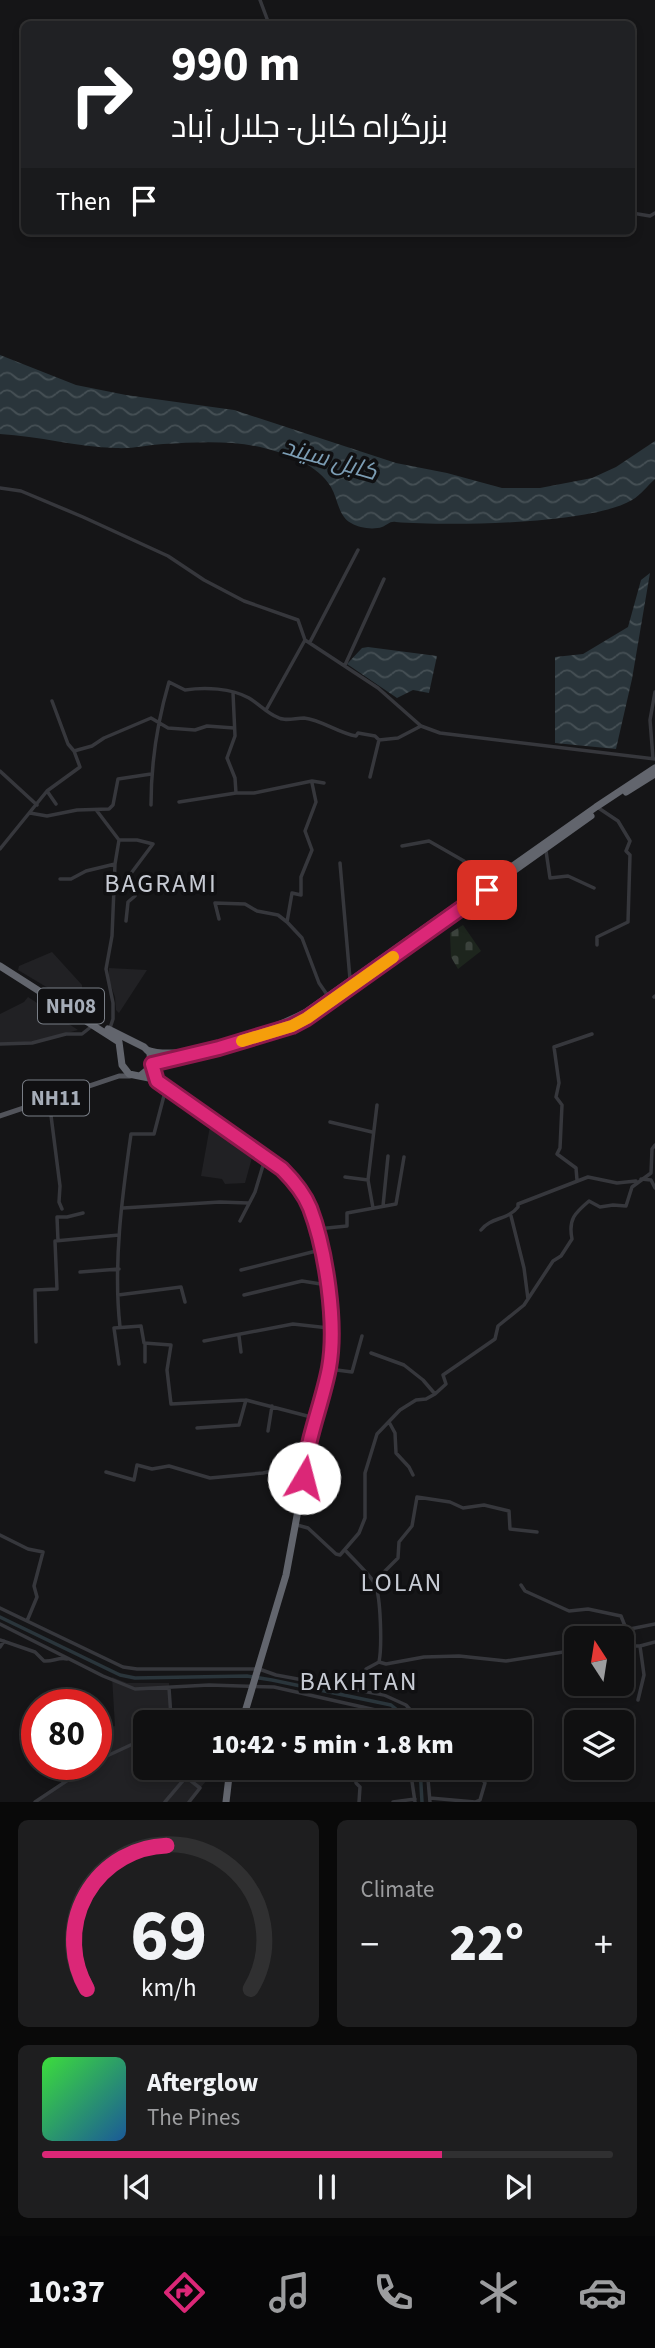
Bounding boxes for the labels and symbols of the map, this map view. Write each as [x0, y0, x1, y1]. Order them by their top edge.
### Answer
water label: کابل سيند [278, 429, 381, 490]
pin [457, 860, 517, 920]
district label: BAGRAMI [104, 865, 218, 902]
road number: NH08 [38, 988, 104, 1024]
road number: NH11 [23, 1080, 89, 1116]
position arrow [267, 1441, 341, 1515]
district label: LOLAN [361, 1564, 443, 1601]
north arrow [564, 1626, 634, 1696]
district label: BAKHTAN [299, 1663, 419, 1700]
speed limit sign: 80 [21, 1689, 112, 1780]

